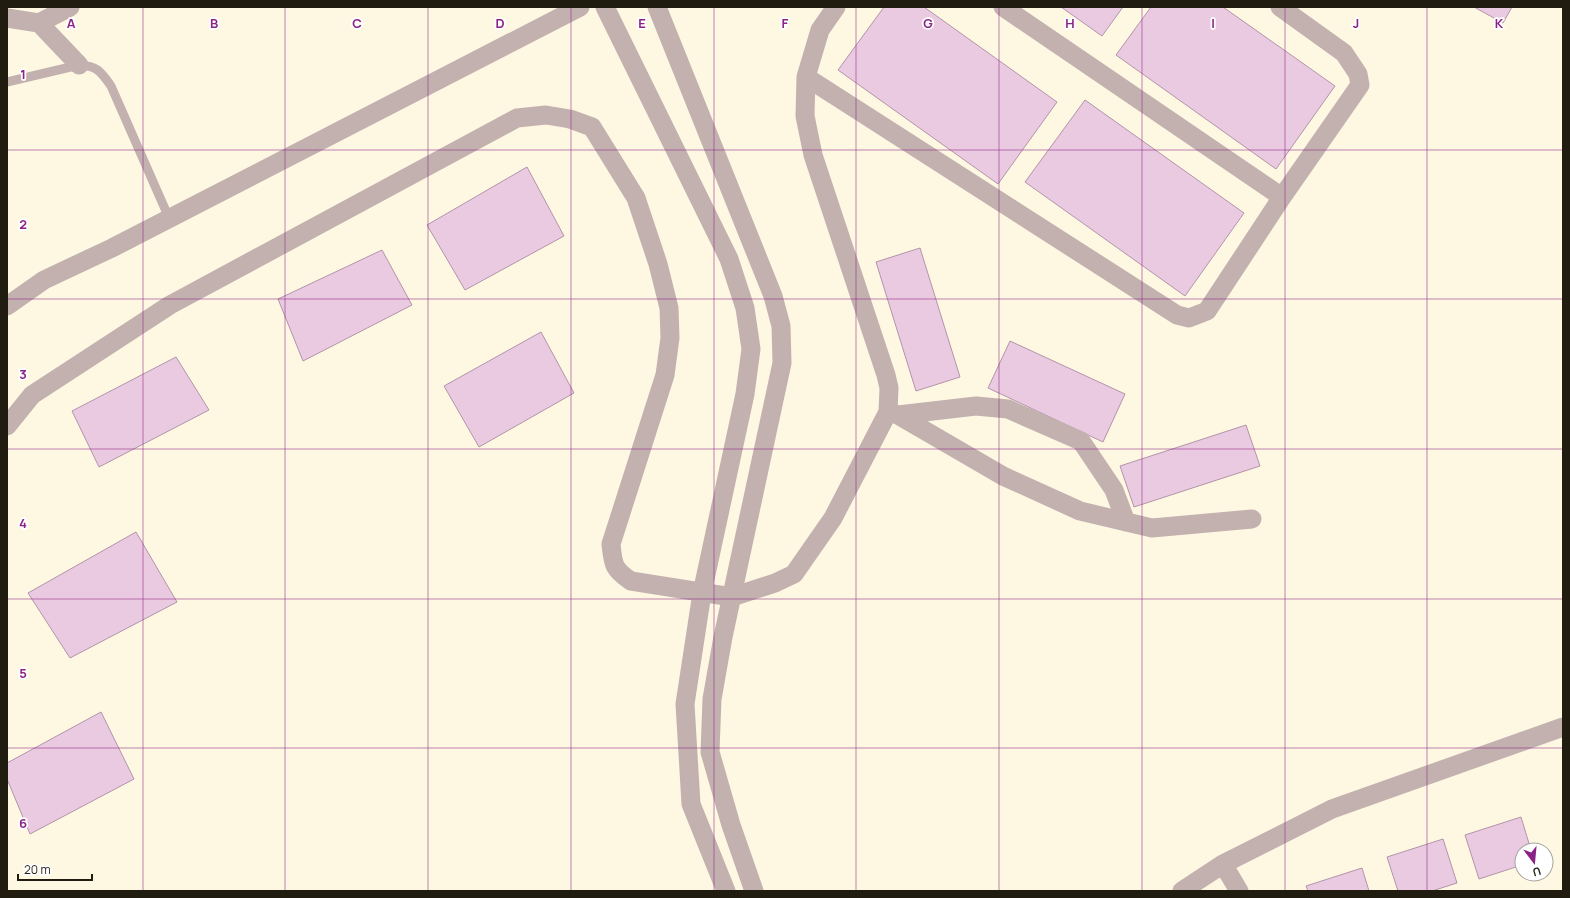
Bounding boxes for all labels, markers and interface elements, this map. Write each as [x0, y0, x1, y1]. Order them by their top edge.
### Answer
text: A [67, 14, 76, 32]
text: B [210, 14, 218, 32]
text: C [352, 14, 362, 32]
text: D [495, 14, 505, 32]
text: E [638, 14, 646, 32]
text: F [782, 14, 789, 32]
text: G [923, 14, 933, 32]
text: H [1065, 14, 1075, 32]
text: I [1211, 14, 1215, 32]
text: J [1353, 14, 1359, 32]
text: K [1495, 14, 1504, 32]
text: 1 [20, 65, 26, 83]
text: 2 [19, 215, 27, 233]
text: 3 [19, 365, 27, 383]
text: 4 [19, 514, 27, 532]
text: 5 [19, 664, 27, 682]
text: 6 [19, 814, 27, 832]
north arrow [1514, 842, 1554, 882]
scale bar [18, 856, 92, 882]
text: 20 m [24, 861, 51, 878]
text: U [1531, 864, 1543, 880]

